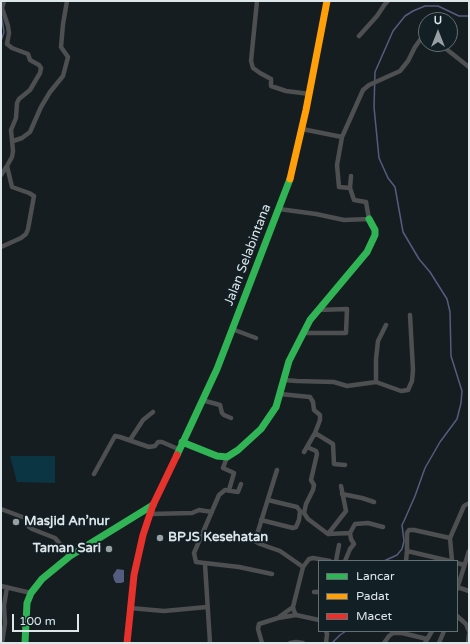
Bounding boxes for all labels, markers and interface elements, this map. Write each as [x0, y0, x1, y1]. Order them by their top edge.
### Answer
north arrow [418, 12, 458, 52]
text: U [434, 14, 442, 27]
street label: Jalan Selabintana [221, 202, 275, 308]
place label: Masjid An’nur [24, 514, 109, 530]
marker: Masjid An’nur [11, 517, 21, 527]
place label: BPJS Kesehatan [168, 530, 268, 546]
marker: BPJS Kesehatan [155, 533, 165, 543]
place label: Taman Sari [33, 541, 101, 557]
marker: Taman Sari [104, 544, 114, 554]
legend [318, 560, 458, 632]
text: Lancar [356, 569, 395, 583]
text: Padat [356, 589, 389, 603]
scale bar [14, 606, 81, 632]
text: Macet [356, 609, 392, 623]
text: 100 m [19, 614, 56, 628]

